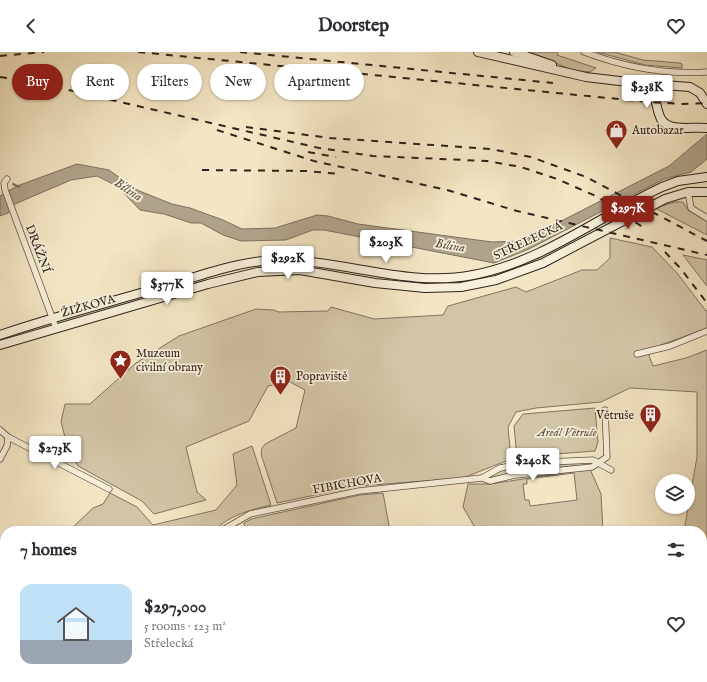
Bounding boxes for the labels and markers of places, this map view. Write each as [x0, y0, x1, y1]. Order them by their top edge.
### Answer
pin: $238K [619, 75, 675, 109]
shop icon: Autobazar [604, 117, 630, 150]
place label: Autobazar [631, 123, 684, 138]
pin: $297K [600, 196, 656, 230]
pin: $203K [358, 230, 414, 264]
pin: $292K [260, 246, 316, 280]
pin: $377K [139, 272, 195, 306]
place label: Muzeum civilní obrany [136, 346, 203, 375]
place icon: Muzeum civilní obrany [108, 347, 134, 380]
building icon: Popraviště [267, 363, 293, 396]
place label: Popraviště [296, 369, 348, 385]
building icon: Větruše [637, 402, 663, 435]
place label: Větruše [595, 408, 634, 423]
pin: $273K [27, 436, 83, 470]
pin: $240K [505, 448, 561, 482]

